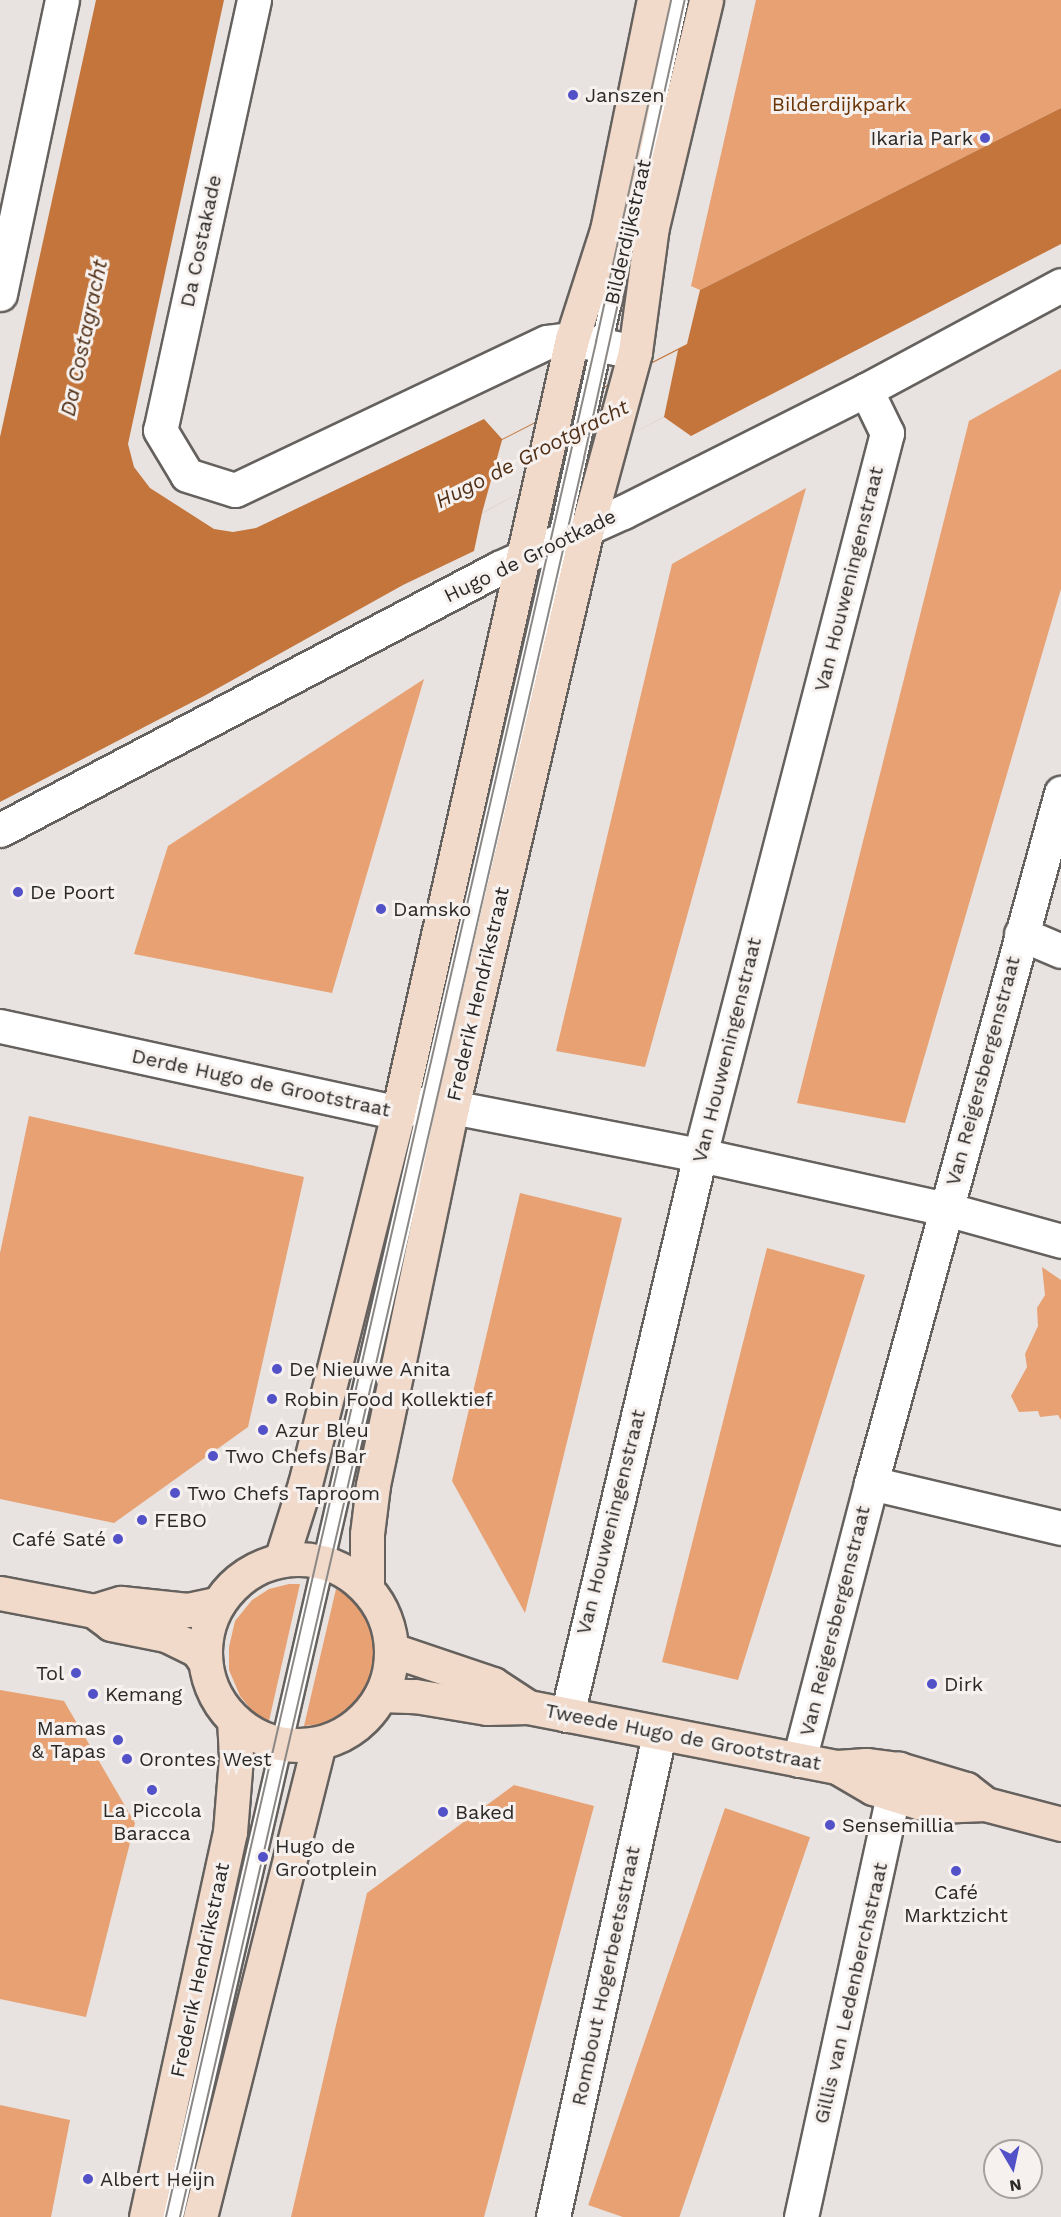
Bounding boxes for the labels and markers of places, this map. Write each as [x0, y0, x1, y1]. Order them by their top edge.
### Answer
place label: Janszen [585, 83, 665, 107]
marker: Janszen [566, 88, 580, 102]
place label: Ikaria Park [870, 126, 973, 150]
marker: Ikaria Park [978, 131, 992, 145]
place label: De Poort [30, 880, 115, 904]
marker: De Poort [11, 885, 25, 899]
place label: Damsko [393, 897, 471, 921]
marker: Damsko [374, 902, 388, 916]
place label: De Nieuwe Anita [289, 1357, 451, 1381]
marker: De Nieuwe Anita [270, 1362, 284, 1376]
place label: Robin Food Kollektief [284, 1387, 493, 1411]
marker: Robin Food Kollektief [265, 1392, 279, 1406]
place label: Azur Bleu [275, 1418, 369, 1442]
marker: Azur Bleu [256, 1423, 270, 1437]
place label: Two Chefs Bar [225, 1444, 366, 1468]
marker: Two Chefs Bar [206, 1449, 220, 1463]
place label: Two Chefs Taproom [187, 1481, 381, 1505]
marker: Two Chefs Taproom [168, 1486, 182, 1500]
place label: FEBO [154, 1508, 207, 1532]
marker: FEBO [135, 1513, 149, 1527]
place label: Café Saté [12, 1527, 106, 1551]
marker: Café Saté [111, 1532, 125, 1546]
place label: Tol [36, 1661, 64, 1685]
marker: Tol [69, 1666, 83, 1680]
place label: Dirk [944, 1672, 983, 1696]
marker: Dirk [925, 1677, 939, 1691]
place label: Kemang [105, 1682, 182, 1706]
marker: Kemang [86, 1687, 100, 1701]
place label: Mamas & Tapas [31, 1716, 106, 1763]
marker: Mamas & Tapas [111, 1733, 125, 1747]
place label: Orontes West [139, 1747, 272, 1771]
marker: Orontes West [120, 1752, 134, 1766]
marker: La Piccola Baracca [145, 1783, 159, 1797]
place label: La Piccola Baracca [102, 1799, 202, 1846]
place label: Baked [455, 1800, 514, 1824]
marker: Baked [436, 1805, 450, 1819]
place label: Sensemillia [842, 1813, 954, 1837]
marker: Sensemillia [823, 1818, 837, 1832]
place label: Hugo de Grootplein [275, 1834, 377, 1881]
marker: Hugo de Grootplein [256, 1850, 270, 1864]
marker: Café Marktzicht [949, 1864, 963, 1878]
place label: Café Marktzicht [904, 1880, 1008, 1927]
place label: Albert Heijn [100, 2167, 215, 2191]
marker: Albert Heijn [81, 2172, 95, 2186]

